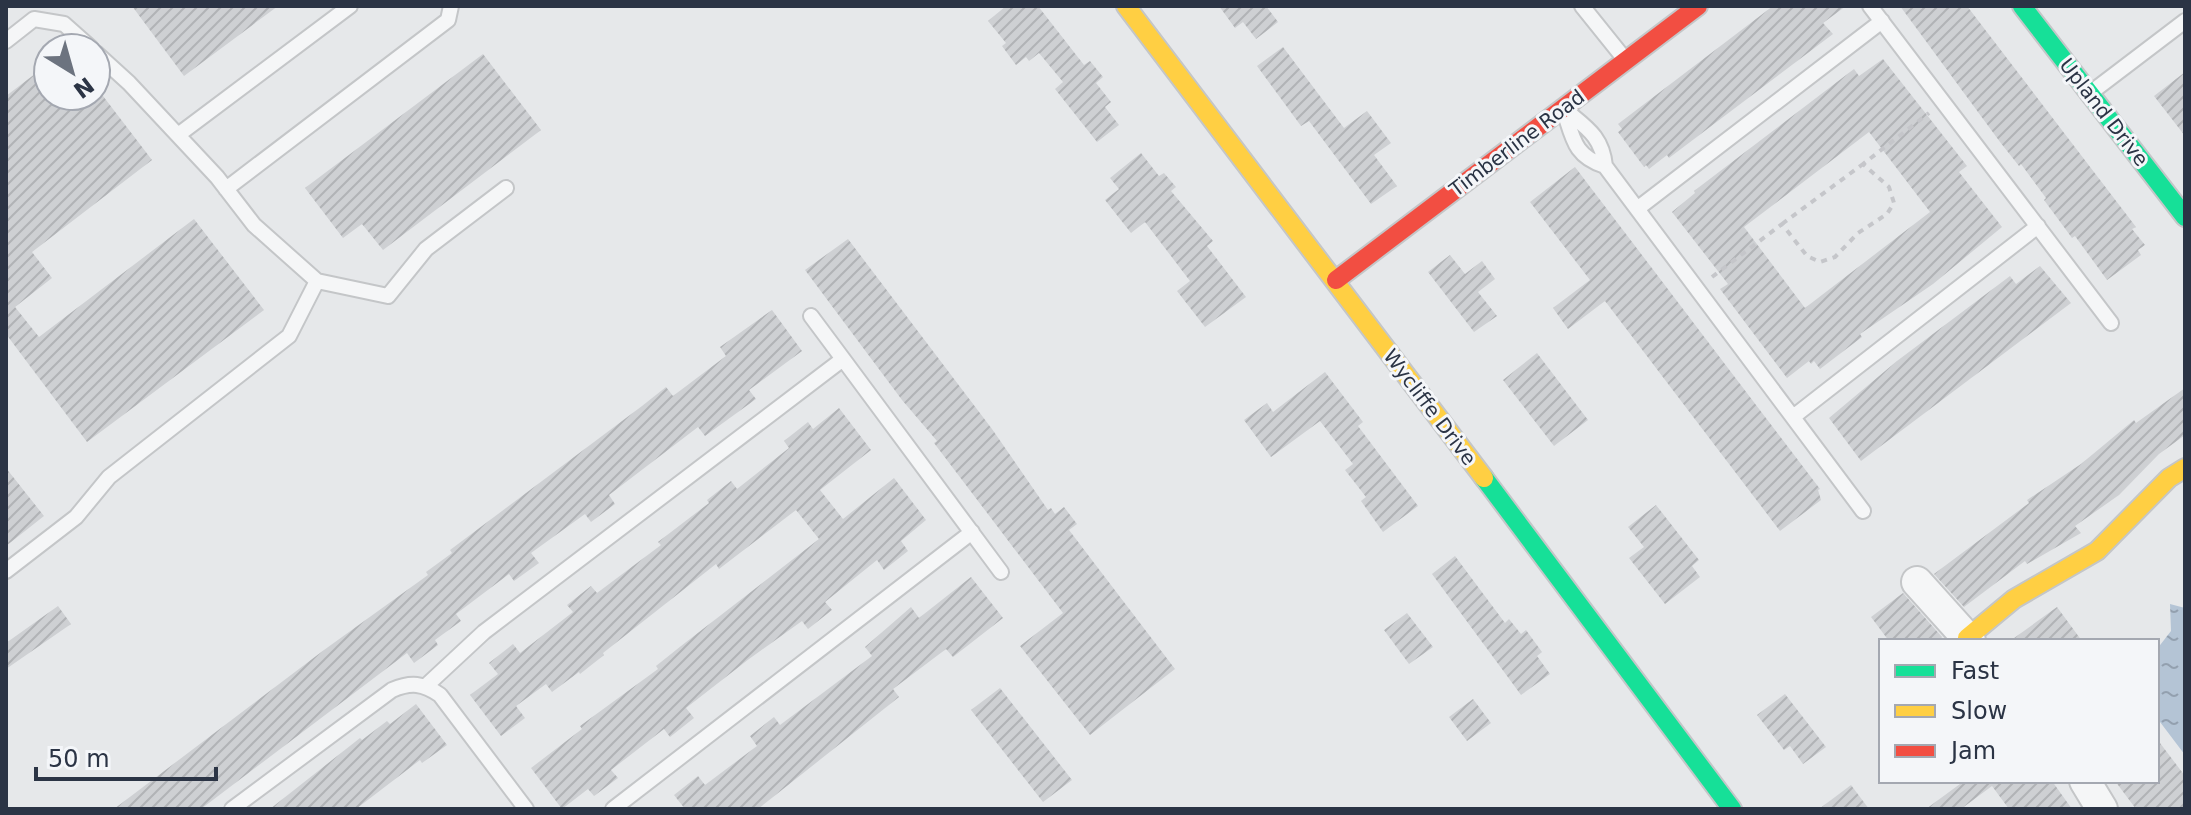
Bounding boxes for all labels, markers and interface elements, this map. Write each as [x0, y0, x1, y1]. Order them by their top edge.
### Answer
north arrow [32, 32, 112, 112]
street label: Upland Drive [2054, 53, 2154, 171]
text: N [69, 72, 99, 103]
street label: Timberline Road [1444, 85, 1589, 202]
street label: Wycliffe Drive [1379, 344, 1481, 470]
legend [1879, 639, 2159, 783]
text: Fast [1951, 657, 1999, 685]
text: Slow [1951, 697, 2007, 725]
scale bar [36, 731, 216, 781]
text: Jam [1949, 737, 1996, 765]
text: 50 m [48, 745, 110, 773]

